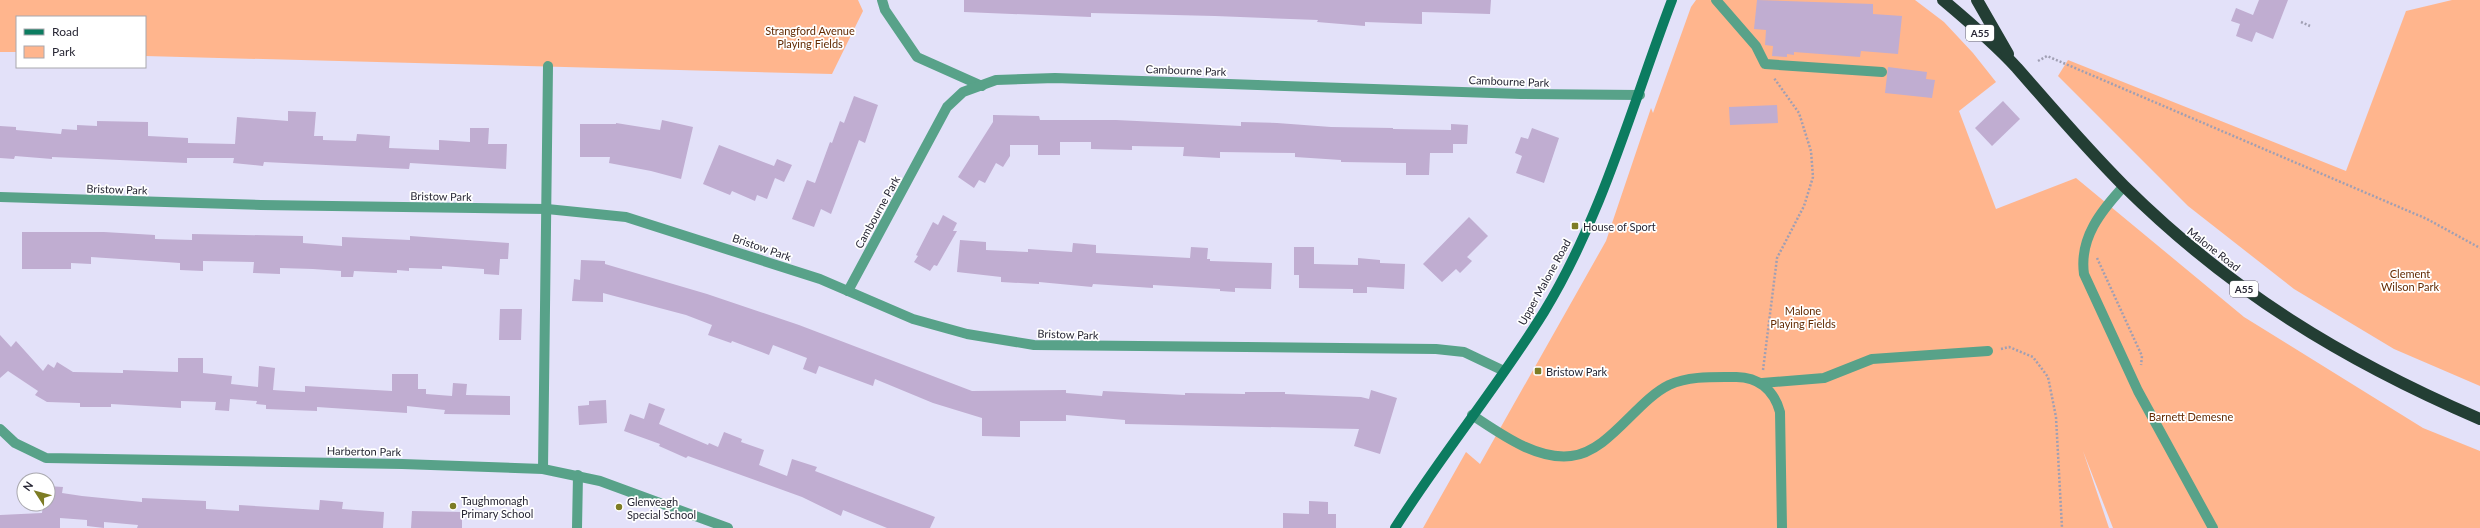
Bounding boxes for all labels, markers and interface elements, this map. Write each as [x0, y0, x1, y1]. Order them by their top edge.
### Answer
legend [16, 16, 146, 68]
text: Road [52, 24, 79, 39]
park label: Strangford Avenue Playing Fields [765, 24, 855, 50]
road number: A55 [1966, 25, 1994, 41]
text: Park [52, 44, 76, 59]
street label: Cambourne Park [1145, 62, 1227, 78]
street label: Cambourne Park [1468, 73, 1550, 89]
street label: Cambourne Park [852, 173, 902, 250]
street label: Bristow Park [86, 181, 148, 197]
street label: Bristow Park [410, 189, 472, 203]
place label: House of Sport [1583, 220, 1656, 233]
marker: House of Sport [1570, 221, 1580, 231]
street label: Malone Road [2185, 224, 2243, 274]
street label: Bristow Park [731, 231, 793, 263]
street label: Upper Malone Road [1515, 237, 1573, 327]
park label: Clement Wilson Park [2381, 267, 2439, 293]
road number: A55 [2230, 281, 2258, 297]
park label: Malone Playing Fields [1770, 304, 1836, 330]
street label: Bristow Park [1037, 326, 1099, 342]
place label: Bristow Park [1546, 365, 1608, 378]
marker: Bristow Park [1533, 366, 1543, 376]
park label: Barnett Demesne [2149, 410, 2233, 423]
street label: Harberton Park [327, 444, 402, 458]
north arrow [16, 472, 56, 512]
text: N [20, 479, 35, 493]
place label: Taughmonagh Primary School [461, 494, 533, 520]
place label: Glenveagh Special School [627, 495, 696, 521]
marker: Taughmonagh Primary School [448, 501, 458, 511]
marker: Glenveagh Special School [614, 502, 624, 512]

